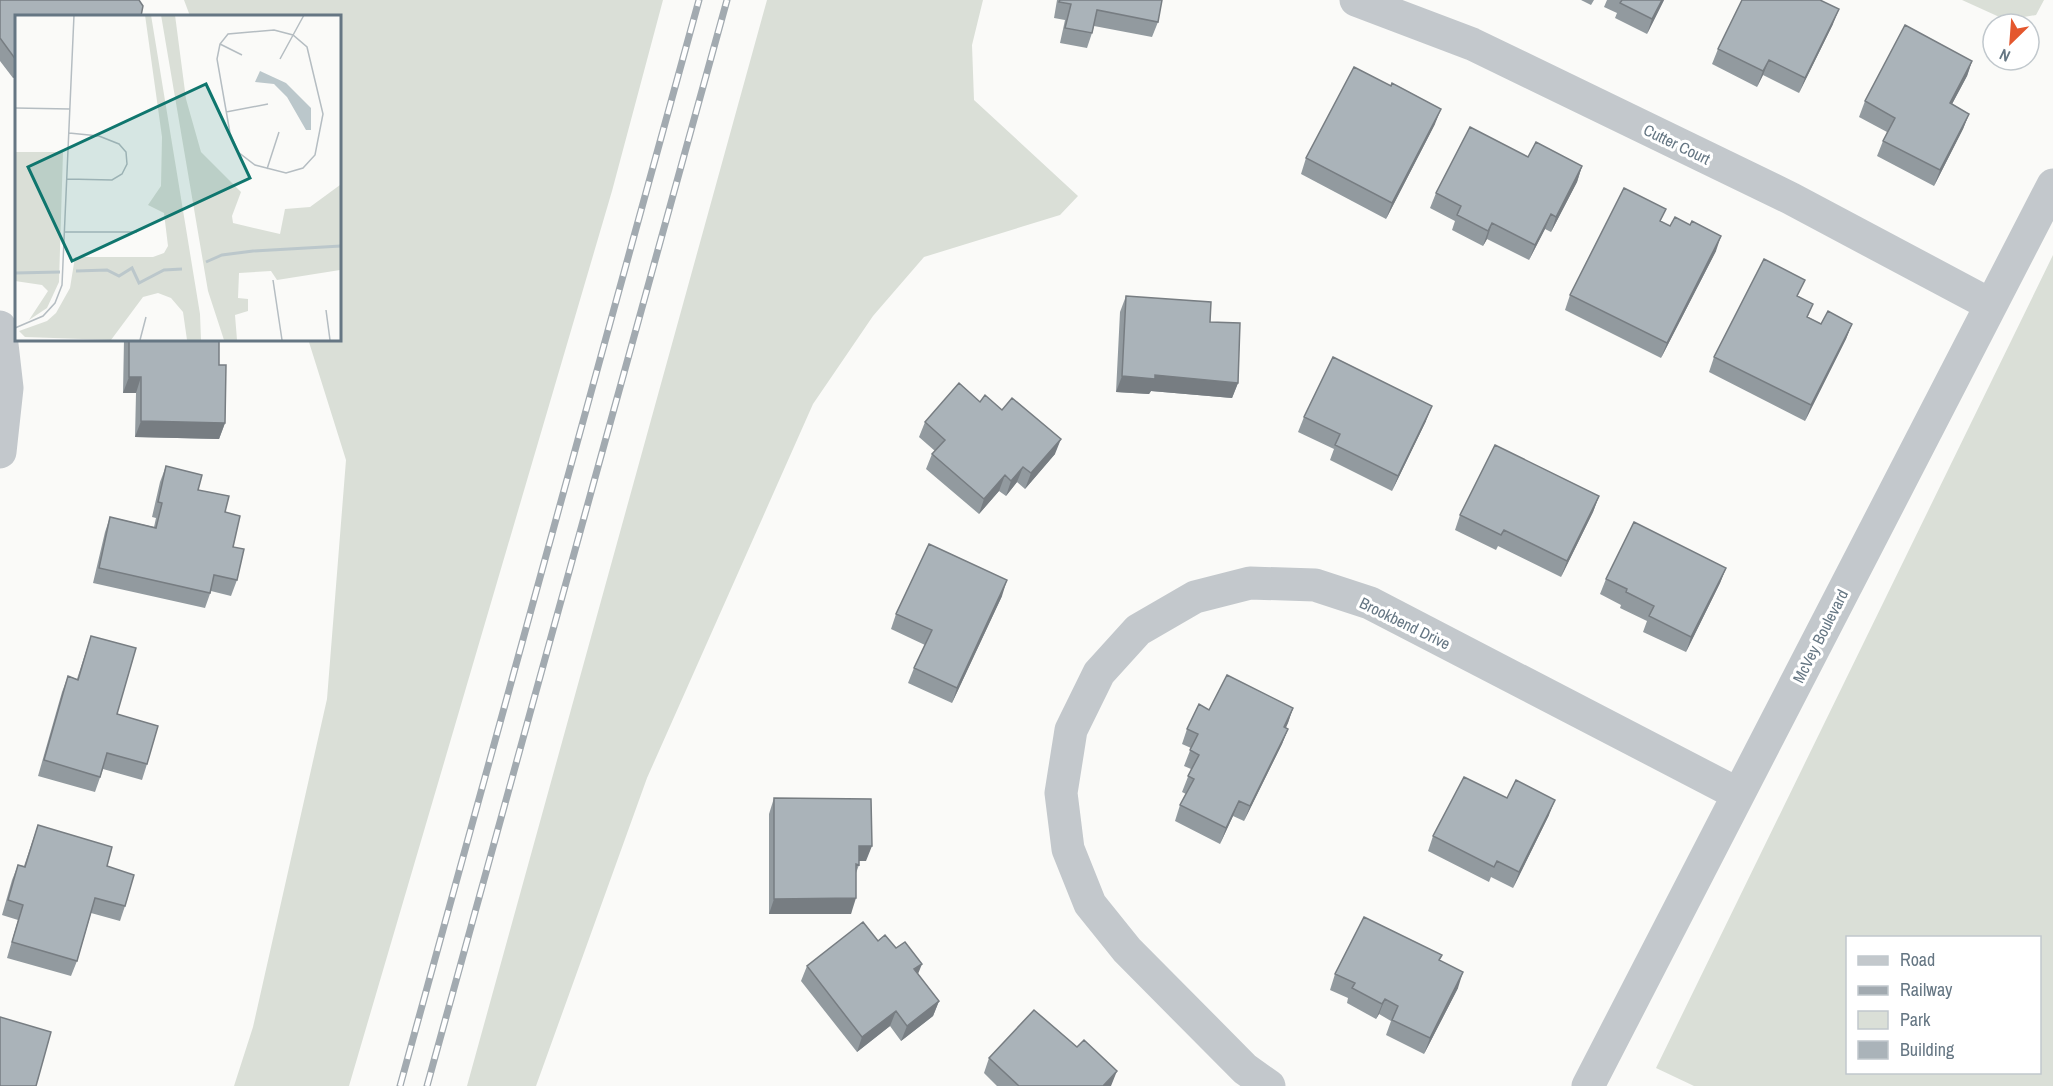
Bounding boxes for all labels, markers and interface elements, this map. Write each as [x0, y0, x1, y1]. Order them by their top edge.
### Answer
north arrow [1981, 12, 2041, 72]
inset map [15, 15, 340, 340]
text: N [1996, 44, 2014, 68]
street label: Cutter Court [1640, 118, 1714, 170]
street label: McVey Boulevard [1787, 586, 1853, 686]
street label: Brookbend Drive [1356, 592, 1454, 654]
legend [1846, 936, 2041, 1074]
text: Road [1900, 947, 1935, 972]
text: Railway [1900, 977, 1953, 1002]
text: Park [1900, 1007, 1931, 1032]
text: Building [1900, 1037, 1955, 1062]

